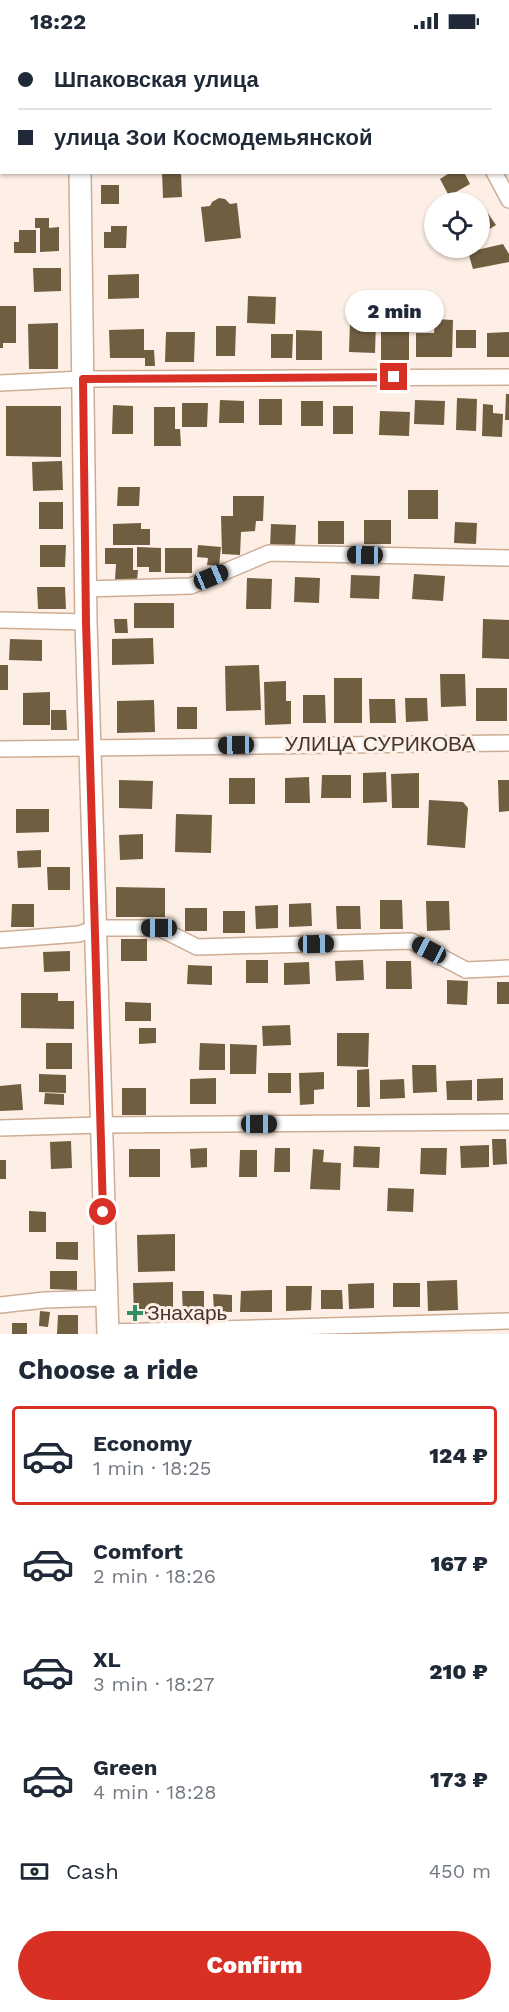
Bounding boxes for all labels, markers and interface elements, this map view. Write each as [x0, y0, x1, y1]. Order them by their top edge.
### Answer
text: 18:22 [30, 9, 86, 34]
text: Шпаковская улица [54, 67, 259, 92]
text: улица Зои Космодемьянской [54, 125, 373, 150]
map controls [424, 192, 490, 258]
button: locate [424, 192, 490, 258]
callout: 2 min [344, 290, 444, 332]
text: 2 min [367, 299, 422, 323]
route end [380, 363, 407, 390]
car [347, 546, 383, 564]
car [191, 562, 231, 592]
street label: УЛИЦА СУРИКОВА [285, 731, 475, 756]
car [218, 736, 254, 754]
car [141, 919, 177, 937]
car [409, 934, 449, 966]
car [298, 935, 334, 953]
car [241, 1115, 277, 1133]
route start [89, 1198, 116, 1225]
place label: Знахарь [147, 1300, 228, 1325]
marker: Знахарь [128, 1306, 142, 1320]
text: Choose a ride [18, 1354, 198, 1386]
icon: car [21, 1429, 75, 1483]
text: Economy [93, 1431, 192, 1456]
text: 124 ₽ [429, 1443, 488, 1468]
text: 1 min · 18:25 [93, 1456, 211, 1480]
icon: car [21, 1537, 75, 1591]
text: Comfort [93, 1539, 183, 1564]
text: 167 ₽ [431, 1551, 488, 1576]
text: 2 min · 18:26 [93, 1564, 216, 1588]
icon: car [21, 1645, 75, 1699]
text: XL [93, 1647, 121, 1672]
text: 210 ₽ [429, 1659, 488, 1684]
text: 3 min · 18:27 [93, 1672, 215, 1696]
icon: car [21, 1753, 75, 1807]
text: Green [93, 1755, 157, 1780]
text: 173 ₽ [430, 1767, 488, 1792]
text: 4 min · 18:28 [93, 1780, 217, 1804]
icon: cash [18, 1855, 51, 1888]
text: Cash [66, 1859, 119, 1884]
text: 450 m [429, 1859, 491, 1883]
button: Confirm [18, 1931, 491, 2000]

